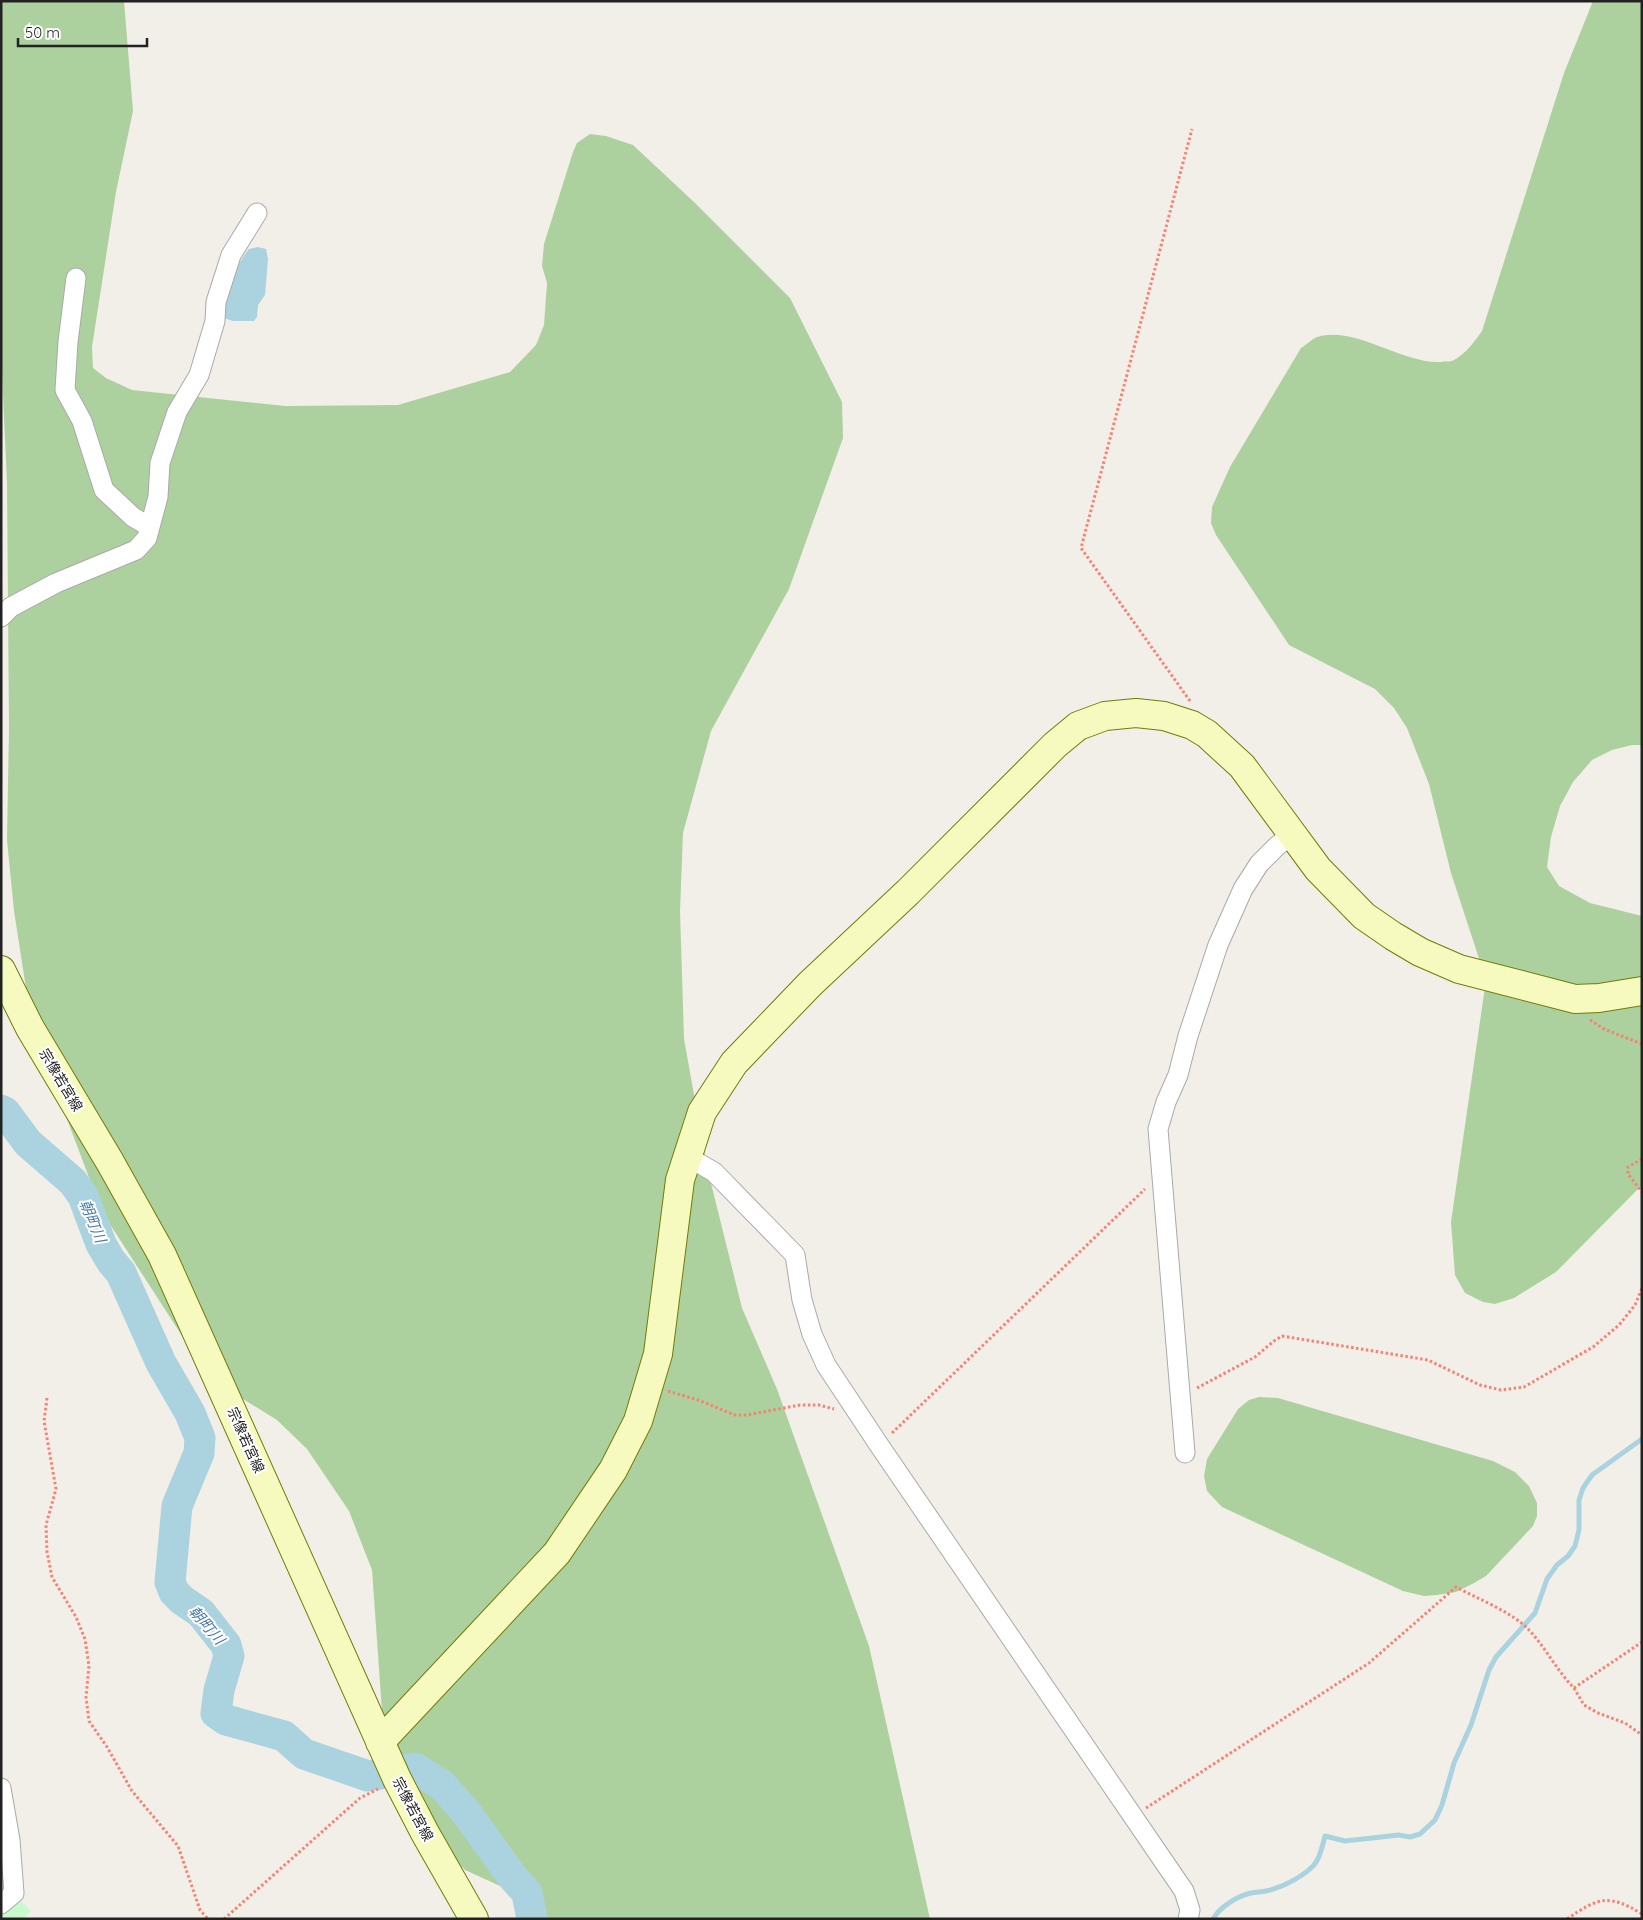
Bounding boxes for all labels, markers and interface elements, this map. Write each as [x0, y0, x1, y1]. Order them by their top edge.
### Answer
scale bar [18, 15, 146, 47]
text: 50 m [25, 23, 60, 42]
street label: 宗像若宮線 [35, 1045, 87, 1115]
water label: 朝町川 [75, 1197, 111, 1247]
street label: 宗像若宮線 [224, 1404, 268, 1476]
water label: 朝町川 [185, 1602, 230, 1650]
street label: 宗像若宮線 [389, 1774, 437, 1844]

